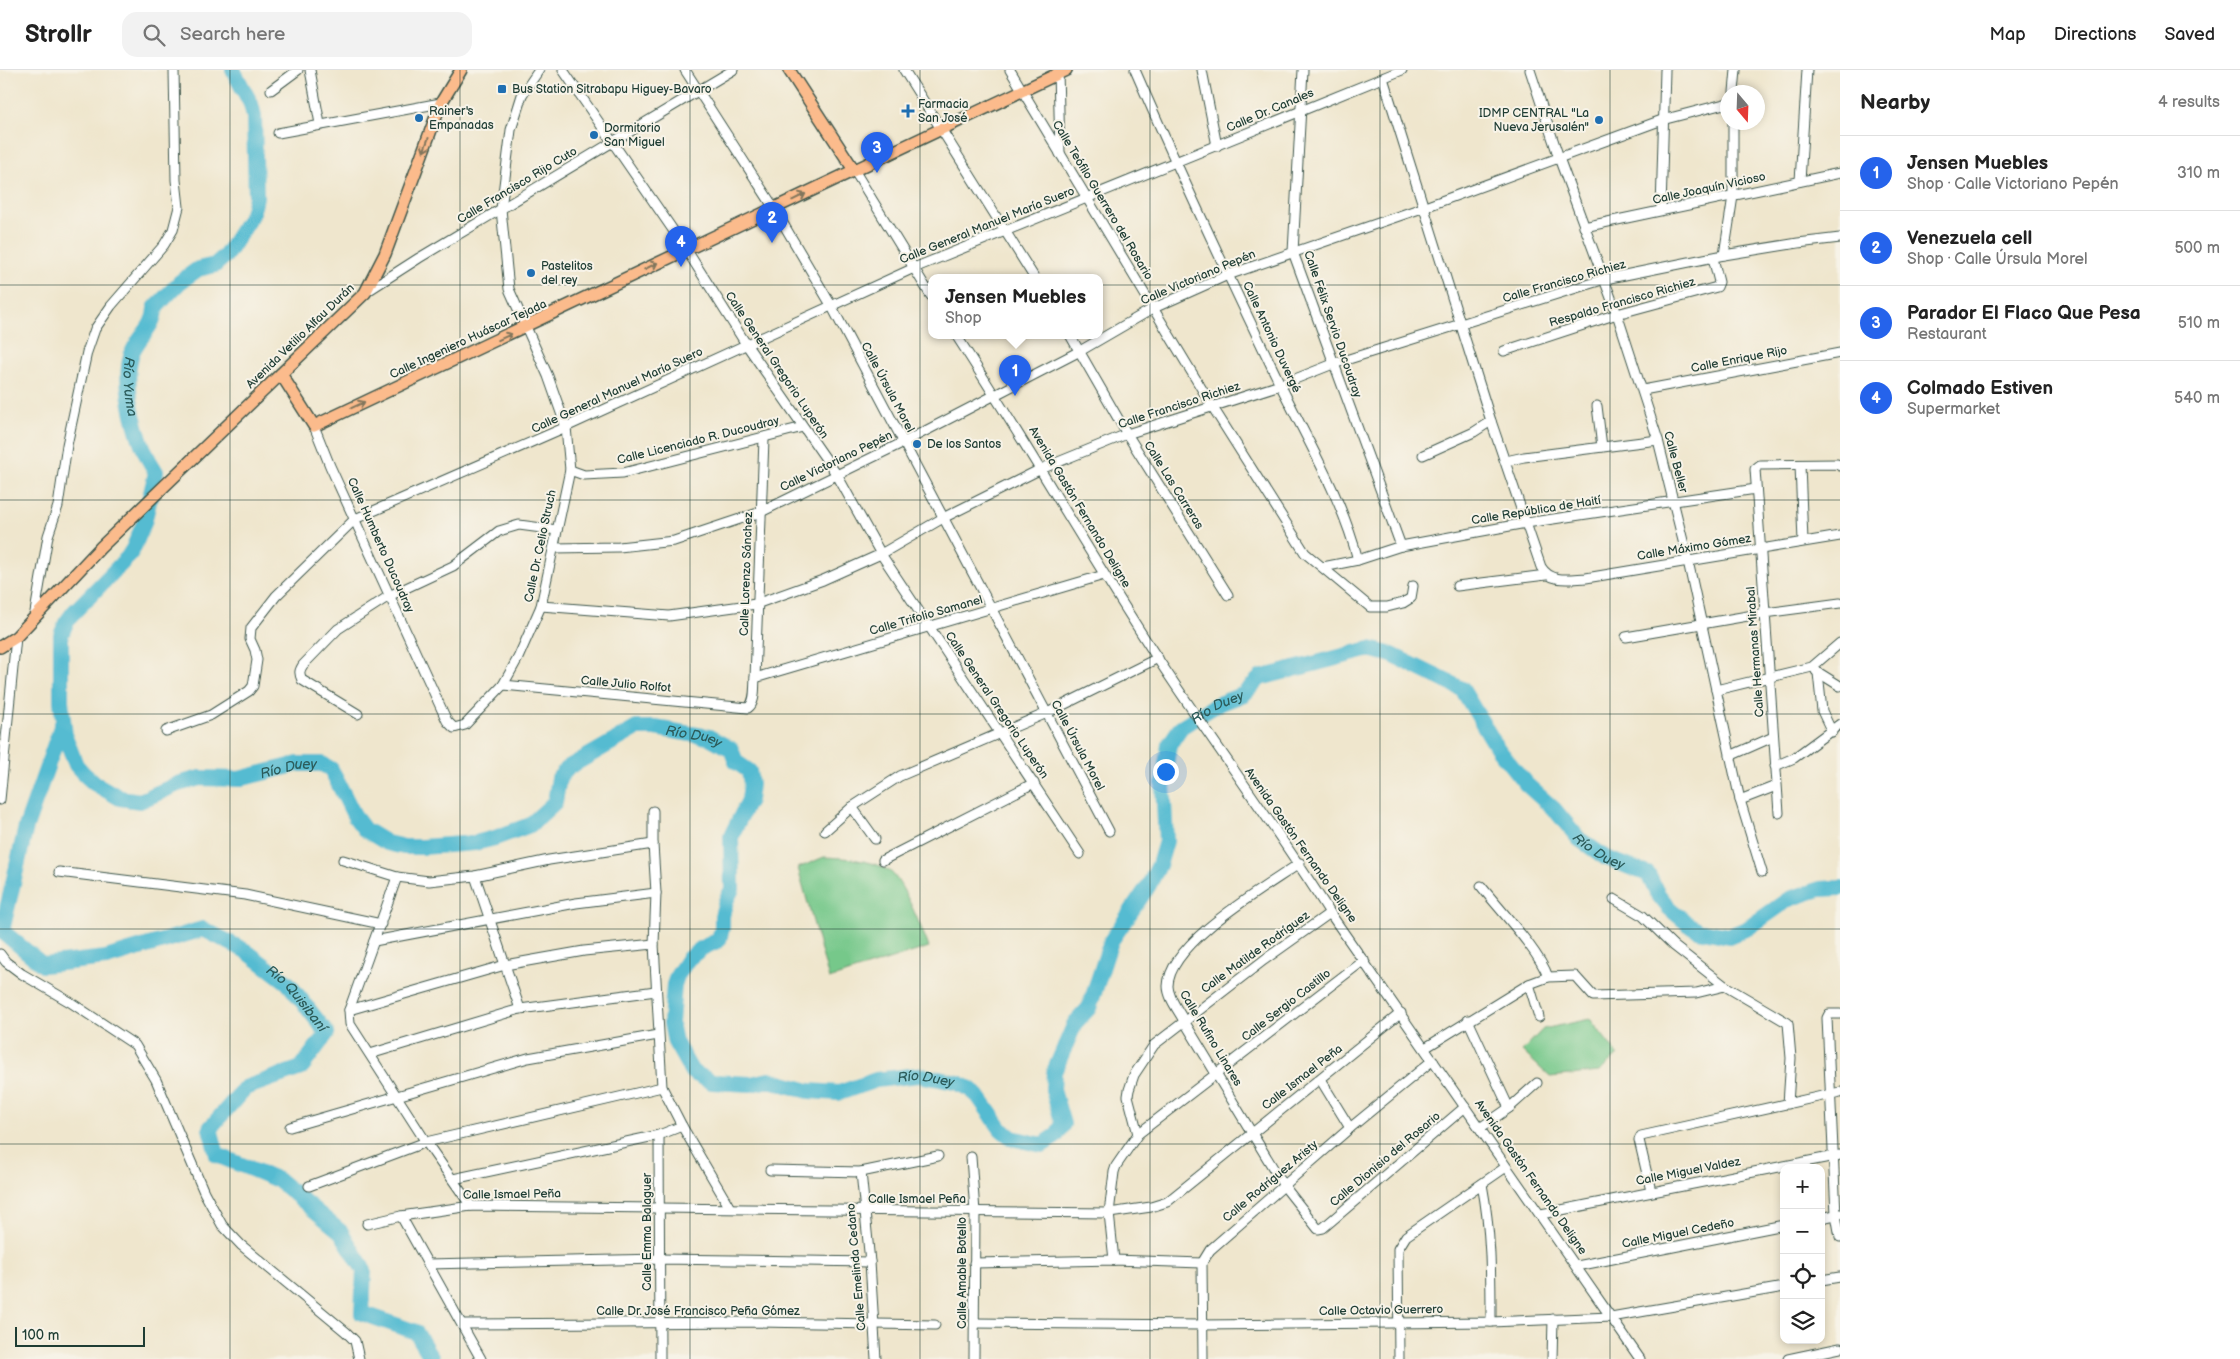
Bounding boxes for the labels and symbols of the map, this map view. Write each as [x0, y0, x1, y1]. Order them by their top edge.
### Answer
place label: Bus Station Sitrabapu Higuey-Bavaro [512, 82, 712, 97]
marker: Bus Station Sitrabapu Higuey-Bavaro [496, 83, 508, 95]
street label: Calle Dr. Canales [1224, 85, 1316, 136]
north arrow [1720, 85, 1765, 130]
place label: Farmacia San José [918, 97, 969, 126]
place label: Rainer's Empanadas [429, 104, 494, 133]
marker: Farmacia San José [902, 105, 914, 117]
place label: IDMP CENTRAL "La Nueva Jerusalén" [1479, 106, 1589, 135]
marker: Rainer's Empanadas [413, 112, 425, 124]
marker: IDMP CENTRAL "La Nueva Jerusalén" [1593, 114, 1605, 126]
street label: Calle Teófilo Guerrero del Rosario [1049, 118, 1156, 283]
place label: Dormitorio San Miguel [604, 121, 665, 150]
marker: Dormitorio San Miguel [588, 129, 600, 141]
pin: 3 [861, 132, 893, 173]
one-way arrow [421, 137, 430, 152]
street label: Calle Francisco Rijo Cuto [455, 144, 580, 227]
street label: Calle Joaquín Vicioso [1651, 169, 1767, 208]
street label: Calle General Manuel María Suero [897, 183, 1077, 268]
one-way arrow [791, 192, 806, 202]
pin: 2 [756, 202, 788, 243]
pin: 4 [665, 226, 697, 267]
street label: Calle Victoriano Pepén [1139, 246, 1258, 308]
street label: Calle Félix Servio Ducoudray [1300, 249, 1365, 400]
street label: Calle Francisco Richiez [1501, 257, 1628, 306]
place label: Pastelitos del rey [541, 259, 593, 288]
one-way arrow [644, 261, 659, 271]
marker: Pastelitos del rey [525, 267, 537, 279]
street label: Respaldo Francisco Richiez [1547, 274, 1697, 331]
street label: Calle Antonio Duvergé [1239, 279, 1304, 395]
street label: Avenida Vetilio Alfau Durán [243, 281, 358, 392]
street label: Calle General Gregorio Luperón [722, 289, 832, 442]
street label: Calle Ingeniero Huáscar Tejada [387, 296, 549, 382]
one-way arrow [497, 331, 512, 341]
street label: Calle Úrsula Morel [857, 339, 919, 435]
street label: Calle Enrique Rijo [1690, 343, 1789, 376]
street label: Calle General Manuel María Suero [529, 344, 705, 437]
pin: 1 [999, 355, 1031, 396]
water label: Río Yuma [119, 356, 141, 418]
street label: Calle Francisco Richiez [1116, 379, 1242, 432]
one-way arrow [350, 400, 365, 410]
street label: Calle Licenciado R. Ducoudray [616, 413, 781, 468]
street label: Avenida Gastón Fernando Deligne [1025, 424, 1134, 591]
street label: Calle Victoriano Pepén [778, 428, 895, 495]
street label: Calle Beller [1660, 430, 1691, 495]
place label: De los Santos [927, 437, 1001, 452]
marker: De los Santos [911, 438, 923, 450]
street label: Calle Las Carreras [1140, 438, 1207, 532]
street label: Calle Humberto Ducoudray [344, 475, 417, 616]
street label: Calle Dr. Celio Struch [521, 488, 560, 604]
street label: Calle República de Haití [1470, 493, 1602, 528]
street label: Calle Lorenzo Sánchez [737, 511, 756, 636]
street label: Calle Máximo Gómez [1636, 531, 1752, 564]
street label: Calle Hermanas Mirabal [1743, 586, 1768, 718]
street label: Calle Trifolio Samanel [868, 592, 984, 639]
street label: Calle General Gregorio Luperón [942, 629, 1052, 782]
street label: Calle Julio Rolfot [580, 673, 672, 696]
water label: Río Duey [1187, 687, 1247, 728]
street label: Calle Úrsula Morel [1047, 697, 1109, 793]
water label: Río Duey [664, 722, 726, 752]
water label: Río Duey [258, 756, 317, 782]
your location [1153, 759, 1179, 785]
street label: Avenida Gastón Fernando Deligne [1241, 765, 1360, 926]
water label: Río Duey [1569, 830, 1628, 874]
street label: Calle Matilde Rodríguez [1198, 908, 1313, 997]
water label: Río Quisibaní [263, 962, 332, 1037]
street label: Calle Sergio Castillo [1239, 966, 1334, 1045]
street label: Calle Rufino Linares [1176, 988, 1245, 1089]
street label: Calle Ismael Peña [1259, 1041, 1346, 1114]
water label: Río Duey [897, 1067, 957, 1091]
street label: Avenida Gastón Fernando Deligne [1471, 1097, 1590, 1258]
street label: Calle Dionisio del Rosario [1327, 1109, 1444, 1210]
street label: Calle Rodríguez Aristy [1220, 1137, 1321, 1226]
street label: Calle Miguel Valdez [1635, 1154, 1742, 1189]
street label: Calle Emma Balaguer [640, 1172, 655, 1291]
street label: Calle Ismael Peña [463, 1186, 561, 1203]
street label: Calle Ismael Peña [868, 1192, 966, 1207]
street label: Calle Emelinda Cedano [843, 1202, 870, 1331]
street label: Calle Miguel Cedeño [1621, 1215, 1736, 1252]
street label: Calle Amable Botello [955, 1217, 970, 1329]
street label: Calle Octavio Guerrero [1319, 1302, 1443, 1319]
street label: Calle Dr. José Francisco Peña Gómez [596, 1304, 800, 1319]
scale bar [15, 1324, 145, 1347]

